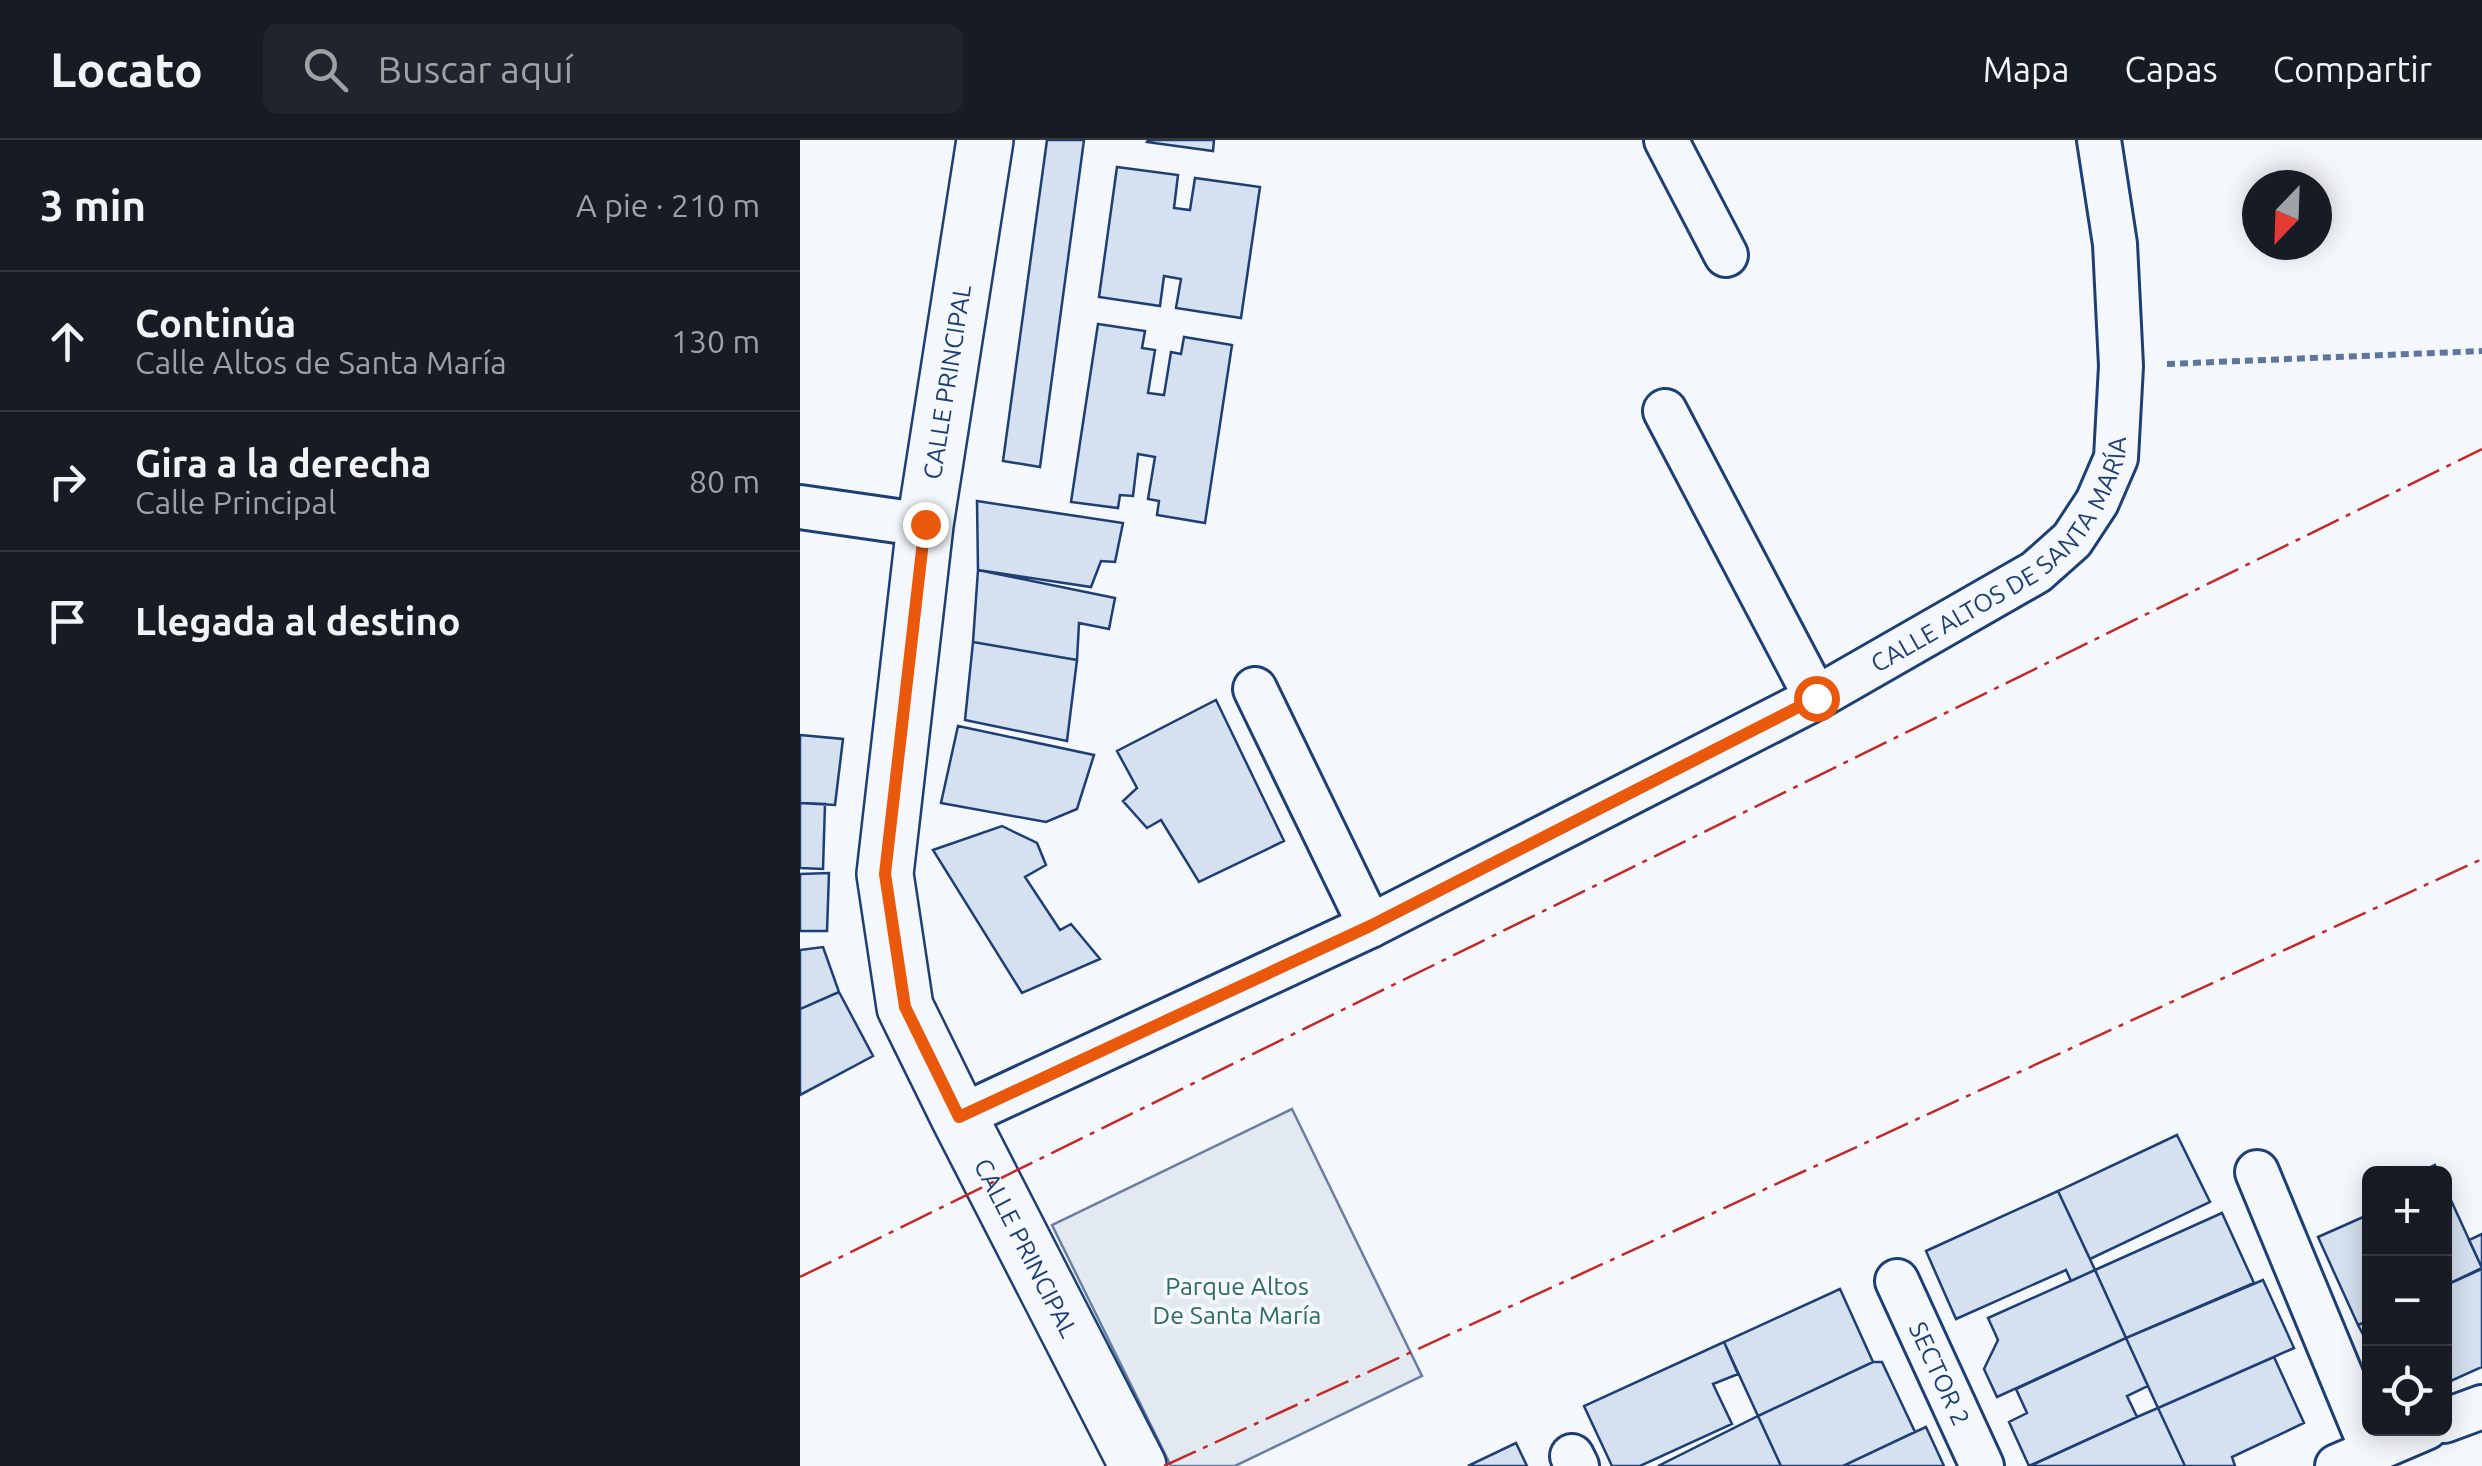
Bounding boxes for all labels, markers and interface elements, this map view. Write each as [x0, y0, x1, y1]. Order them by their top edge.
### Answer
search box [263, 24, 963, 114]
text: Locato [50, 42, 203, 96]
icon: search [298, 42, 353, 97]
text: Buscar aquí [378, 48, 573, 90]
text: Mapa [1983, 49, 2070, 89]
text: Capas [2125, 49, 2218, 89]
text: Compartir [2273, 49, 2432, 89]
north arrow [2242, 170, 2332, 260]
text: 3 min [40, 182, 146, 229]
text: A pie · 210 m [576, 187, 760, 223]
street label: CALLE PRINCIPAL [918, 282, 976, 481]
text: Continúa [135, 302, 296, 344]
icon: ahead [40, 314, 95, 369]
text: 130 m [671, 323, 760, 359]
text: Calle Altos de Santa María [135, 344, 507, 380]
street label: CALLE ALTOS DE SANTA MARÍA [1866, 436, 2131, 678]
text: Gira a la derecha [135, 442, 431, 484]
icon: right [40, 454, 95, 509]
text: 80 m [689, 463, 760, 499]
text: Calle Principal [135, 484, 336, 520]
route end [903, 502, 949, 548]
icon: arrive [40, 594, 95, 649]
text: Llegada al destino [135, 600, 461, 642]
route start [1794, 676, 1840, 722]
street label: CALLE PRINCIPAL [969, 1154, 1084, 1342]
map controls [2362, 1166, 2452, 1436]
button: + [2362, 1166, 2452, 1256]
button: − [2362, 1256, 2452, 1346]
park label: Parque Altos De Santa María [1153, 1272, 1321, 1329]
street label: SECTOR 2 [1904, 1317, 1975, 1430]
button: locate [2362, 1346, 2452, 1436]

